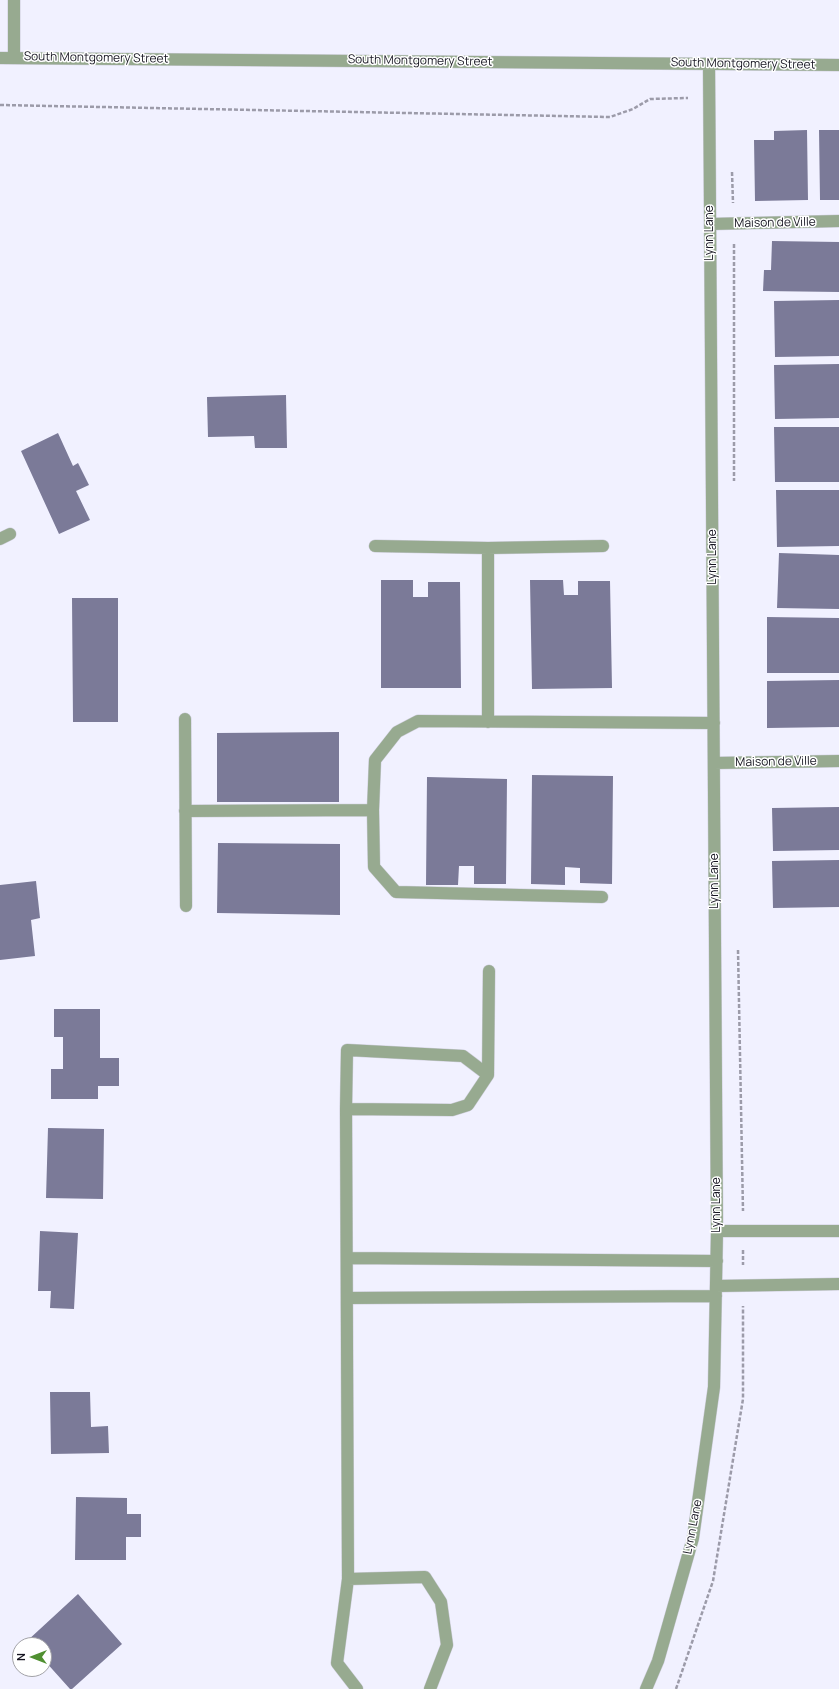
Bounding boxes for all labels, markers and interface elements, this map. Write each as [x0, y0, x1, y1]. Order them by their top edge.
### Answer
street label: South Montgomery Street [24, 50, 168, 66]
street label: South Montgomery Street [348, 53, 492, 69]
street label: South Montgomery Street [671, 56, 815, 72]
street label: Lynn Lane [703, 205, 717, 261]
street label: Maison de Ville [734, 215, 816, 231]
street label: Lynn Lane [706, 529, 720, 585]
street label: Maison de Ville [735, 754, 817, 770]
street label: Lynn Lane [708, 853, 722, 909]
street label: Lynn Lane [710, 1177, 724, 1233]
street label: Lynn Lane [681, 1498, 705, 1556]
north arrow [12, 1637, 52, 1677]
text: N [13, 1653, 28, 1661]

